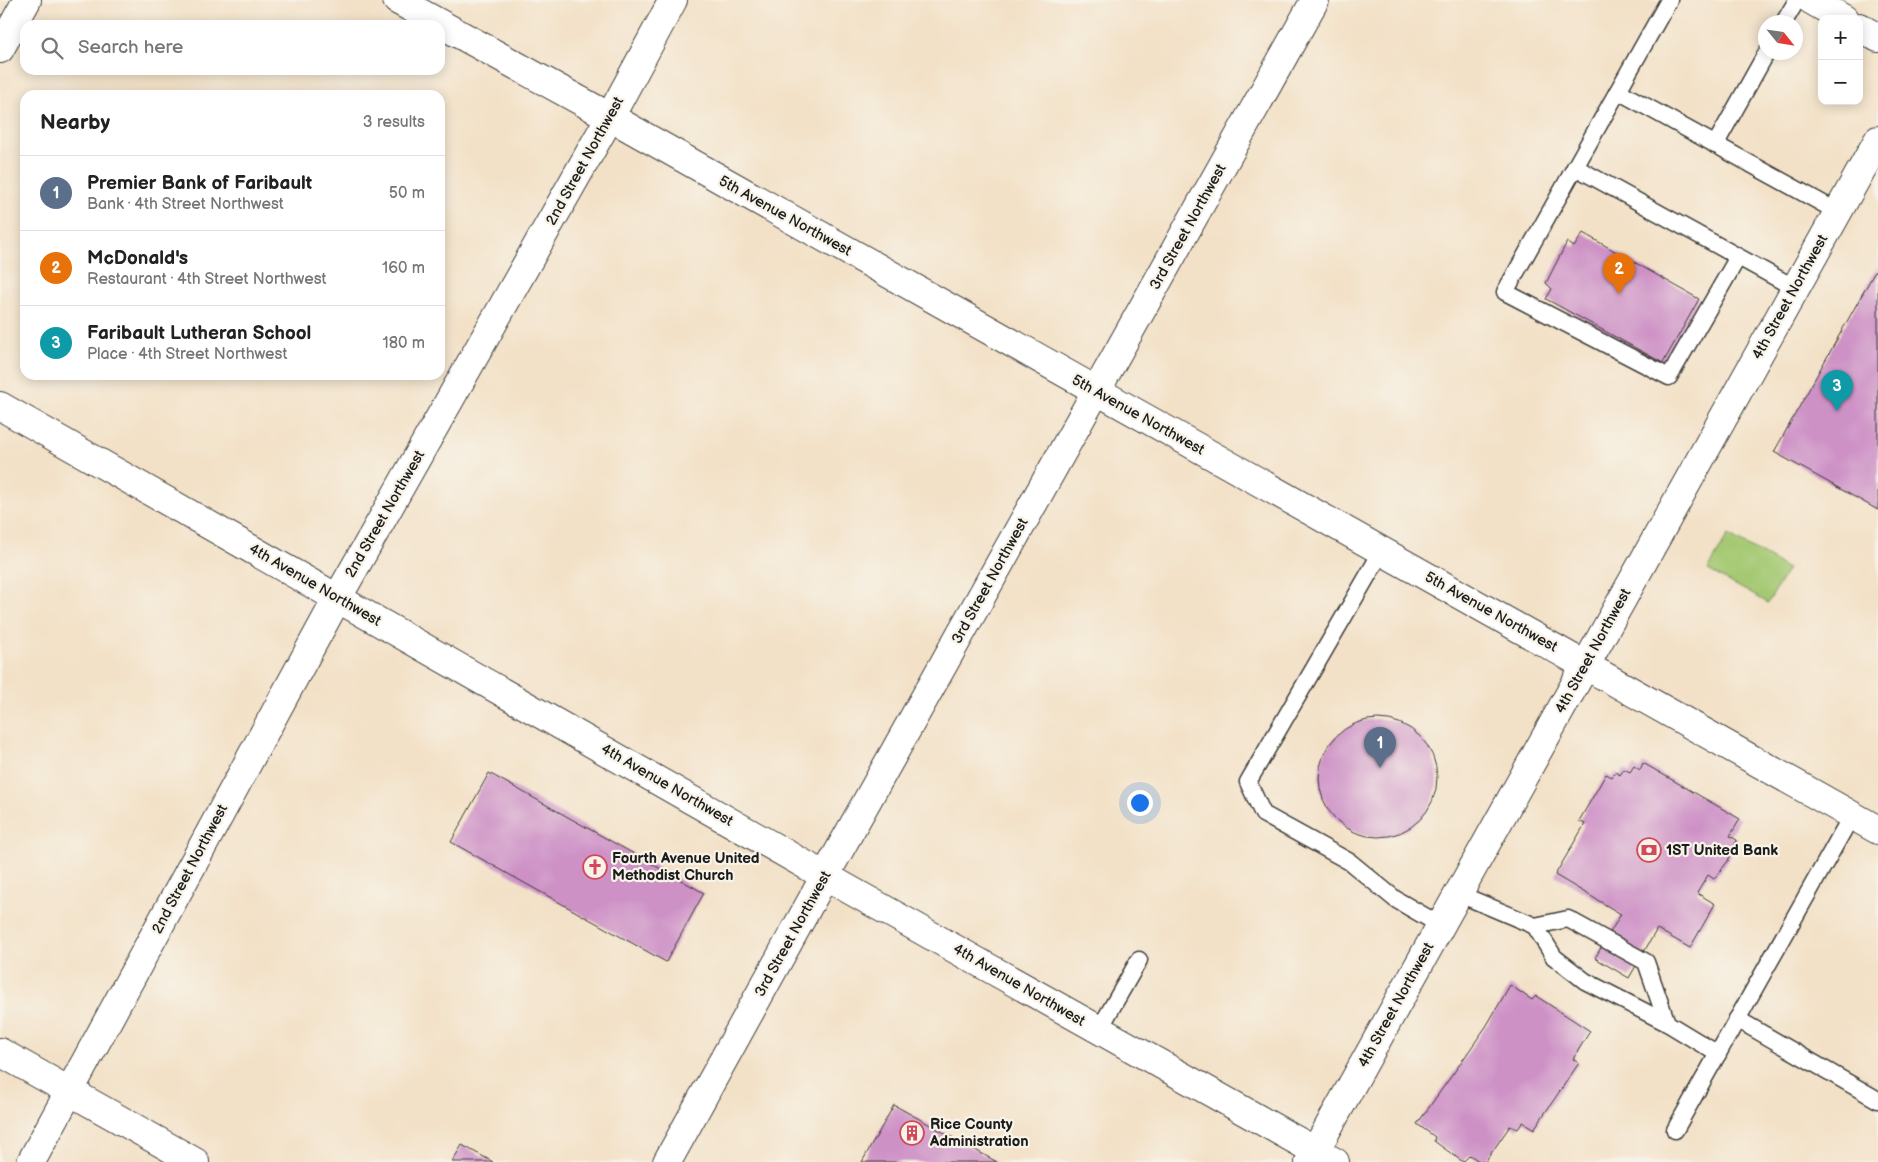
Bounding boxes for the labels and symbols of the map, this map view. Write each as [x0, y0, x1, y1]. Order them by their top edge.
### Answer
north arrow [1758, 15, 1803, 60]
street label: 2nd Street Northwest [542, 93, 628, 229]
street label: 3rd Street Northwest [1146, 160, 1231, 293]
street label: 5th Avenue Northwest [715, 172, 855, 261]
street label: 4th Street Northwest [1748, 231, 1832, 363]
pin: 2 [1603, 253, 1635, 294]
pin: 3 [1821, 370, 1853, 411]
street label: 5th Avenue Northwest [1068, 371, 1208, 460]
street label: 2nd Street Northwest [341, 447, 429, 581]
street label: 3rd Street Northwest [948, 514, 1033, 647]
street label: 4th Avenue Northwest [245, 539, 385, 631]
street label: 5th Avenue Northwest [1421, 568, 1561, 657]
street label: 4th Street Northwest [1551, 585, 1635, 717]
pin: 1 [1364, 727, 1396, 768]
street label: 4th Avenue Northwest [597, 739, 737, 831]
your location [1127, 790, 1153, 816]
street label: 2nd Street Northwest [148, 801, 232, 937]
bank icon: 1ST United Bank [1636, 837, 1662, 863]
place label: 1ST United Bank [1666, 841, 1778, 860]
place label: Fourth Avenue United Methodist Church [612, 849, 760, 885]
church icon: Fourth Avenue United Methodist Church [582, 854, 608, 880]
street label: 3rd Street Northwest [751, 867, 836, 1000]
street label: 4th Avenue Northwest [949, 939, 1089, 1031]
street label: 4th Street Northwest [1354, 939, 1438, 1071]
place label: Rice County Administration [929, 1115, 1029, 1151]
building icon: Rice County Administration [899, 1120, 925, 1146]

